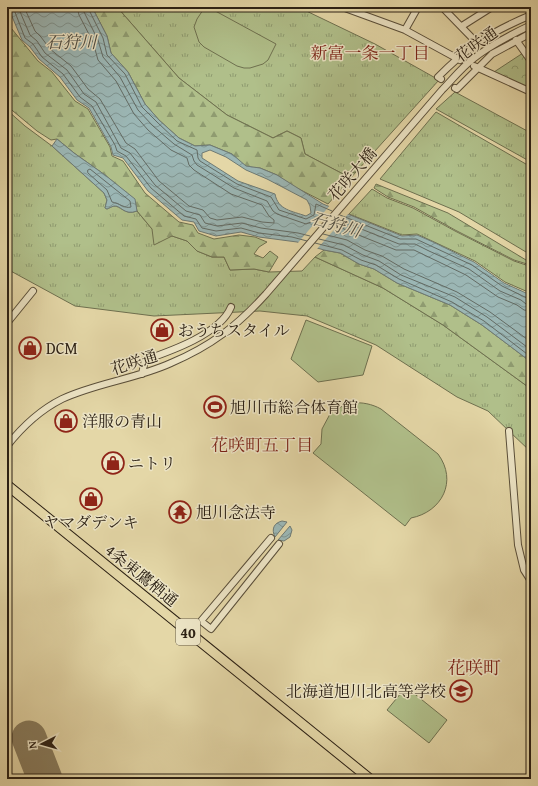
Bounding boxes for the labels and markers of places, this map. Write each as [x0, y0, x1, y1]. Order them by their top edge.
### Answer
shop icon: おうちスタイル [149, 317, 175, 343]
place label: おうちスタイル [178, 318, 290, 342]
shop icon: DCM [17, 335, 43, 361]
place label: DCM [46, 336, 78, 360]
sports icon: 旭川市総合体育館 [202, 394, 228, 420]
place label: 旭川市総合体育館 [230, 395, 358, 419]
shop icon: 洋服の青山 [53, 408, 79, 434]
place label: 洋服の青山 [82, 409, 162, 433]
shop icon: ニトリ [100, 450, 126, 476]
place label: ニトリ [128, 451, 176, 475]
shop icon: ヤマダデンキ [78, 486, 104, 512]
temple icon: 旭川念法寺 [167, 499, 193, 525]
place label: 旭川念法寺 [196, 500, 276, 524]
place label: ヤマダデンキ [43, 510, 139, 534]
school or university icon: 北海道旭川北高等学校 [448, 678, 474, 704]
place label: 北海道旭川北高等学校 [286, 679, 446, 703]

